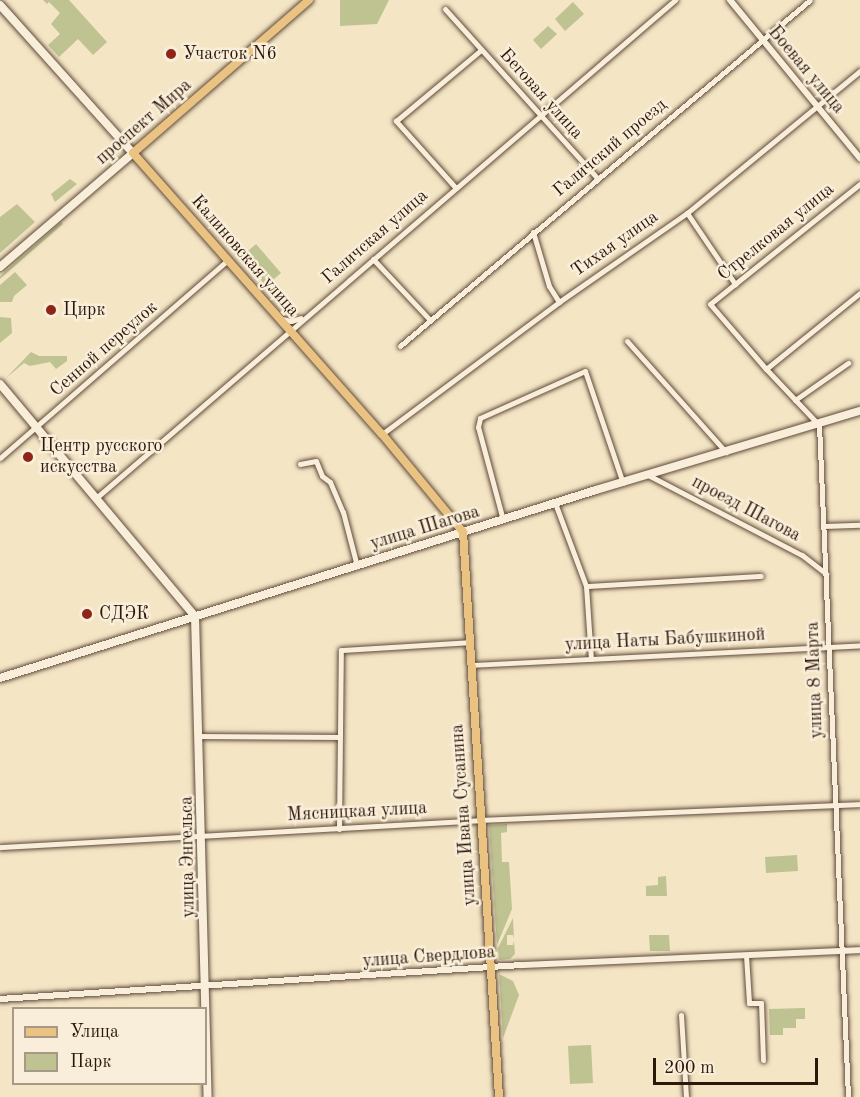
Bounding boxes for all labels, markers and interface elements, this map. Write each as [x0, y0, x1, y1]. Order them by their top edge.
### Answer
street label: Боевая улица [763, 22, 849, 118]
place label: Участок N6 [183, 43, 277, 65]
street label: Беговая улица [495, 44, 587, 144]
marker: Участок N6 [164, 47, 178, 61]
street label: проспект Мира [92, 75, 196, 169]
street label: Галичский проезд [549, 94, 671, 202]
street label: Стрелковая улица [714, 179, 838, 285]
street label: Галичская улица [318, 185, 432, 289]
street label: Калиновская улица [186, 191, 304, 321]
street label: Тихая улица [567, 206, 663, 282]
street label: Сенной переулок [46, 297, 162, 401]
place label: Цирк [63, 299, 105, 321]
marker: Цирк [44, 303, 58, 317]
place label: Центр русского искусства [40, 436, 162, 478]
marker: Центр русского искусства [21, 450, 35, 464]
street label: проезд Шагова [688, 471, 804, 547]
street label: улица Шагова [368, 501, 482, 555]
place label: СДЭК [99, 603, 149, 625]
marker: СДЭК [80, 607, 94, 621]
street label: улица 8 Марта [802, 621, 828, 739]
street label: улица Наты Бабушкиной [564, 624, 766, 656]
street label: улица Ивана Сусанина [447, 723, 481, 907]
street label: улица Энгельса [176, 796, 200, 918]
street label: Мясницкая улица [286, 798, 428, 826]
street label: улица Свердлова [362, 942, 496, 972]
legend [12, 1007, 207, 1085]
text: Улица [70, 1023, 119, 1041]
scale bar [656, 1046, 821, 1084]
text: Парк [70, 1053, 111, 1071]
text: 200 m [664, 1059, 715, 1077]

